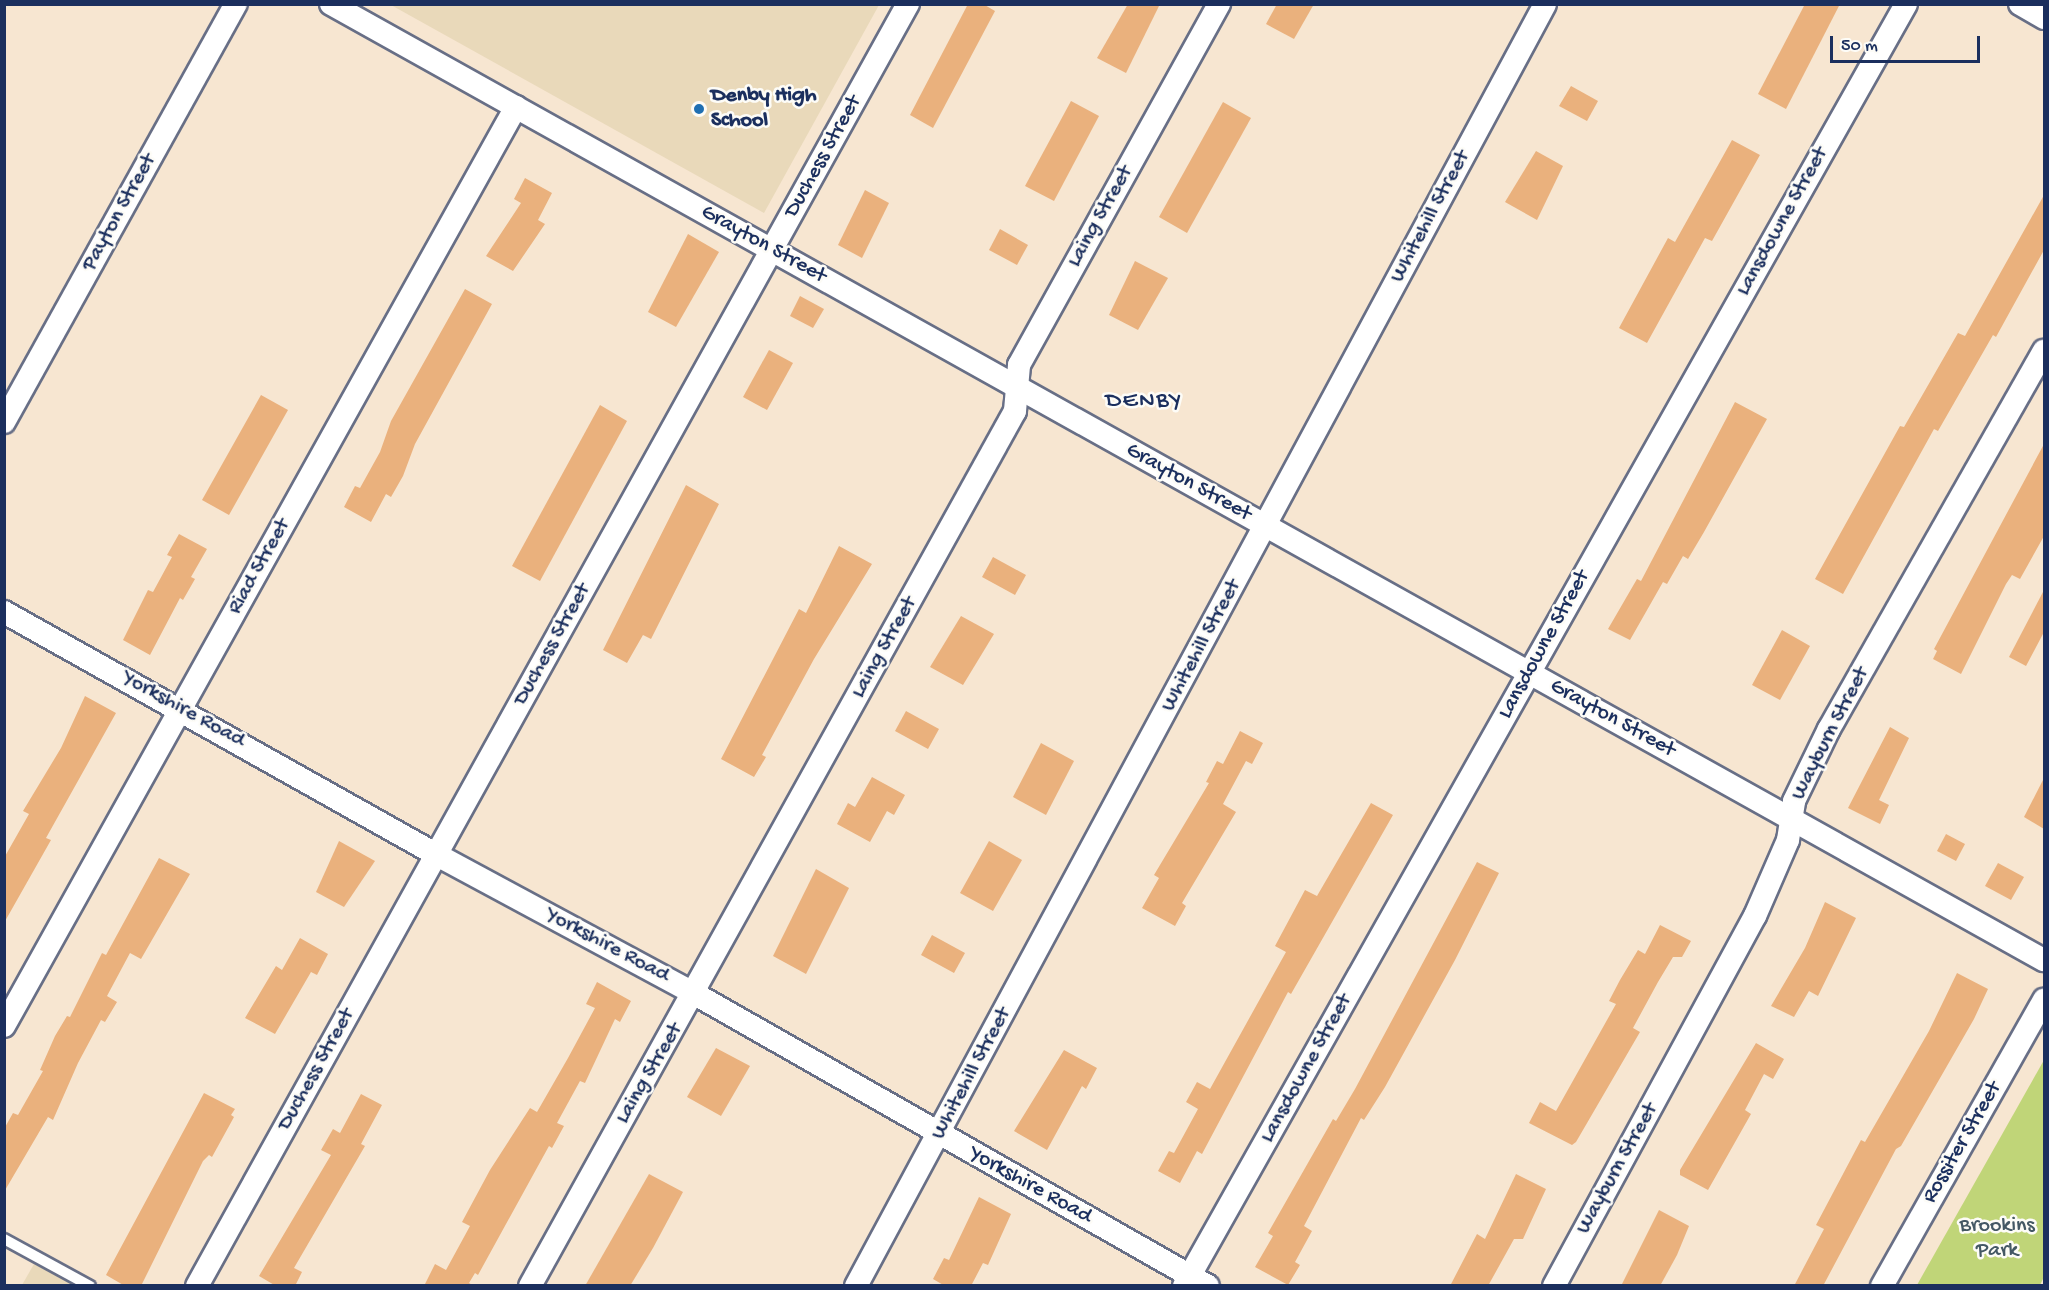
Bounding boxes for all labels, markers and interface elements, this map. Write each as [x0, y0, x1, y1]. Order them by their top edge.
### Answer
scale bar [1833, 24, 1983, 62]
text: 50 m [1841, 36, 1878, 57]
place label: Denby High School [711, 83, 816, 134]
street label: Duchess Street [780, 91, 868, 223]
marker: Denby High School [692, 102, 706, 116]
street label: Lansdowne Street [1731, 143, 1835, 301]
street label: Whitehill Street [1385, 146, 1477, 288]
street label: Payton Street [77, 150, 163, 276]
street label: Laing Street [1062, 162, 1140, 272]
street label: Grayton Street [696, 200, 830, 290]
district label: DENBY [1105, 388, 1183, 416]
street label: Grayton Street [1121, 438, 1255, 528]
street label: Riad Street [223, 515, 297, 619]
street label: Lansdowne Street [1493, 566, 1597, 724]
street label: Whitehill Street [1156, 575, 1248, 717]
street label: Duchess Street [509, 579, 597, 711]
street label: Laing Street [846, 593, 924, 703]
street label: Wayburn Street [1786, 663, 1876, 805]
street label: Yorkshire Road [117, 665, 249, 755]
street label: Grayton Street [1545, 674, 1679, 764]
street label: Yorkshire Road [541, 902, 673, 990]
street label: Lansdowne Street [1255, 990, 1359, 1148]
street label: Whitehill Street [926, 1003, 1018, 1145]
street label: Duchess Street [273, 1004, 361, 1136]
street label: Laing Street [611, 1019, 689, 1129]
street label: Rossiter Street [1918, 1078, 2008, 1208]
street label: Wayburn Street [1571, 1099, 1665, 1239]
street label: Yorkshire Road [964, 1141, 1096, 1231]
park label: Brookins Park [1959, 1213, 2035, 1264]

